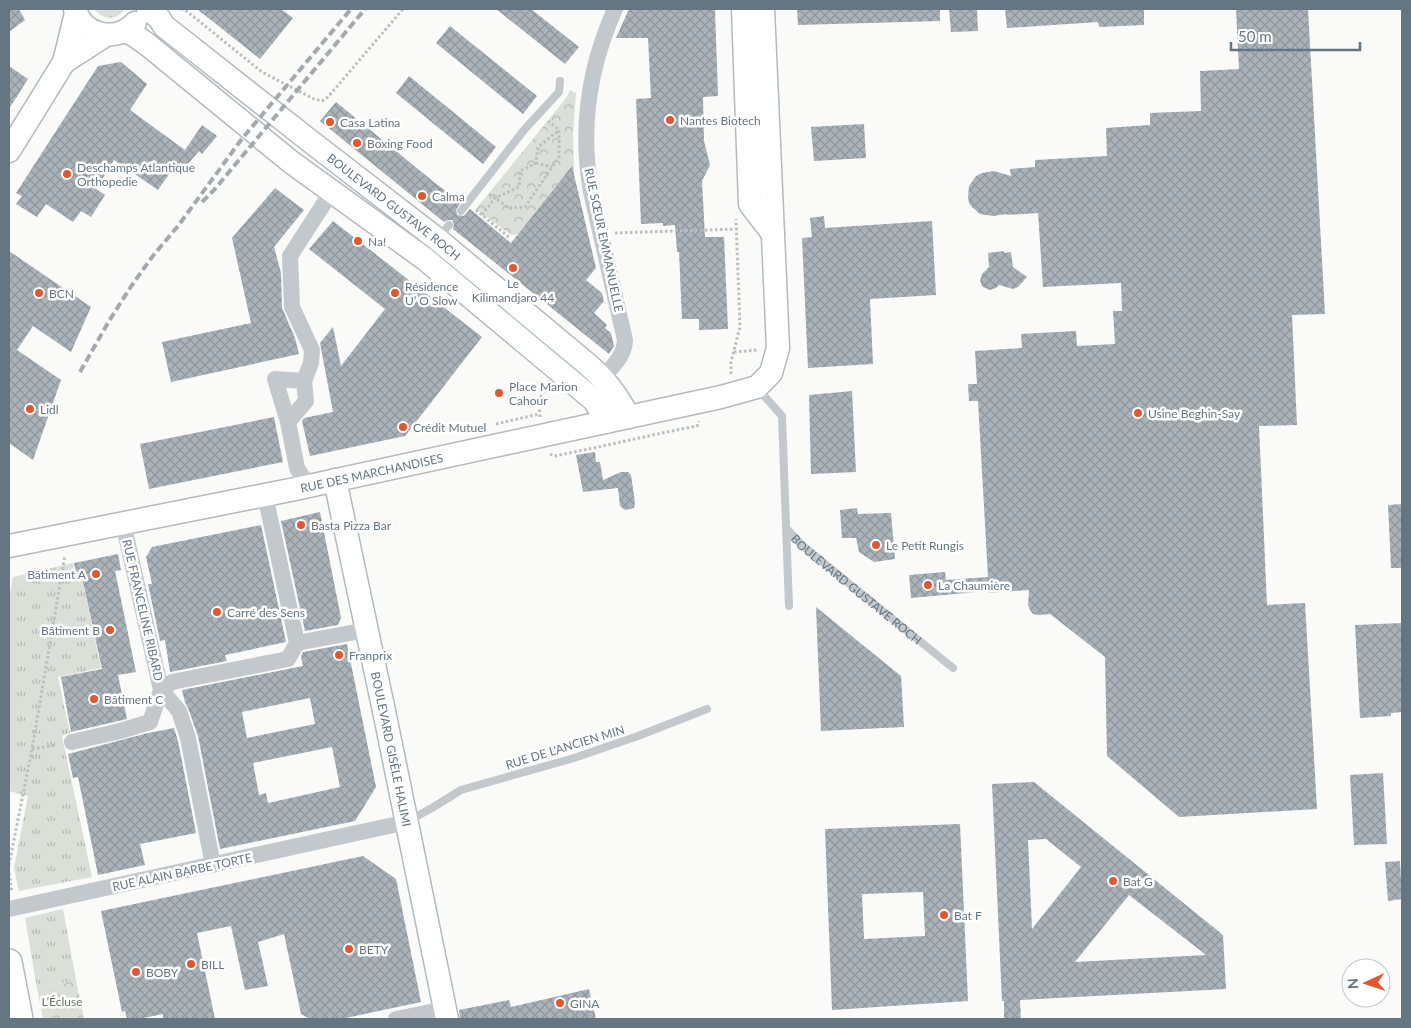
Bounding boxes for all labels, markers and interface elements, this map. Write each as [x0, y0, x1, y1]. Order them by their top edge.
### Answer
scale bar [1231, 20, 1360, 52]
text: 50 m [1238, 27, 1272, 45]
place label: Nantes Biotech [680, 113, 761, 128]
marker: Nantes Biotech [664, 114, 676, 126]
place label: Casa Latina [340, 115, 400, 130]
marker: Casa Latina [324, 116, 336, 128]
place label: Boxing Food [367, 136, 433, 151]
marker: Boxing Food [351, 137, 363, 149]
street label: BOULEVARD GUSTAVE ROCH [324, 150, 464, 263]
place label: Deschamps Atlantique Orthopedie [77, 160, 195, 189]
street label: RUE SŒUR EMMANUELLE [581, 167, 627, 313]
marker: Deschamps Atlantique Orthopedie [61, 168, 73, 180]
place label: Calma [432, 189, 465, 204]
marker: Calma [416, 190, 428, 202]
place label: Na! [368, 234, 386, 249]
marker: Na! [352, 235, 364, 247]
marker: Le Kilimandjaro 44 [507, 262, 519, 274]
place label: Le Kilimandjaro 44 [472, 276, 554, 305]
place label: Résidence U’ O Slow [405, 279, 458, 308]
place label: BCN [49, 286, 74, 301]
marker: BCN [33, 287, 45, 299]
marker: Résidence U’ O Slow [389, 287, 401, 299]
place label: Place Marion Cahour [509, 379, 578, 408]
marker: Place Marion Cahour [493, 387, 505, 399]
place label: Lidl [40, 402, 59, 417]
marker: Lidl [24, 403, 36, 415]
place label: Usine Beghin-Say [1148, 406, 1241, 421]
marker: Usine Beghin-Say [1132, 407, 1144, 419]
place label: Crédit Mutuel [413, 420, 486, 435]
marker: Crédit Mutuel [397, 421, 409, 433]
street label: RUE DES MARCHANDISES [299, 450, 444, 495]
place label: Basta Pizza Bar [311, 518, 392, 533]
marker: Basta Pizza Bar [295, 519, 307, 531]
street label: BOULEVARD GUSTAVE ROCH [788, 531, 925, 647]
street label: RUE FRANCELINE RIBARD [119, 538, 167, 682]
place label: Le Petit Rungis [886, 538, 964, 553]
marker: Le Petit Rungis [870, 539, 882, 551]
place label: Bâtiment A [27, 567, 87, 582]
marker: Bâtiment A [90, 568, 102, 580]
place label: La Chaumière [938, 578, 1010, 593]
marker: La Chaumière [922, 579, 934, 591]
place label: Carré des Sens [227, 605, 305, 620]
marker: Carré des Sens [211, 606, 223, 618]
place label: Bâtiment B [41, 623, 100, 638]
marker: Bâtiment B [104, 624, 116, 636]
place label: Franprix [349, 648, 392, 663]
marker: Franprix [333, 649, 345, 661]
street label: BOULEVARD GISÈLE HALIMI [368, 670, 415, 828]
place label: Bâtiment C [104, 692, 163, 707]
marker: Bâtiment C [88, 693, 100, 705]
street label: RUE DE L'ANCIEN MIN [504, 722, 626, 772]
street label: RUE ALAIN BARBE TORTE [111, 850, 253, 894]
place label: Bat G [1123, 874, 1153, 889]
marker: Bat G [1107, 875, 1119, 887]
place label: Bat F [954, 908, 982, 923]
marker: Bat F [938, 909, 950, 921]
place label: BETY [359, 942, 389, 957]
marker: BETY [343, 943, 355, 955]
place label: BILL [201, 957, 224, 972]
marker: BILL [185, 958, 197, 970]
north arrow [1341, 958, 1391, 1008]
place label: BOBY [146, 965, 179, 980]
marker: BOBY [130, 966, 142, 978]
text: N [1344, 978, 1361, 990]
park label: L’Écluse [42, 994, 82, 1009]
place label: GINA [570, 996, 600, 1011]
marker: GINA [554, 997, 566, 1009]

